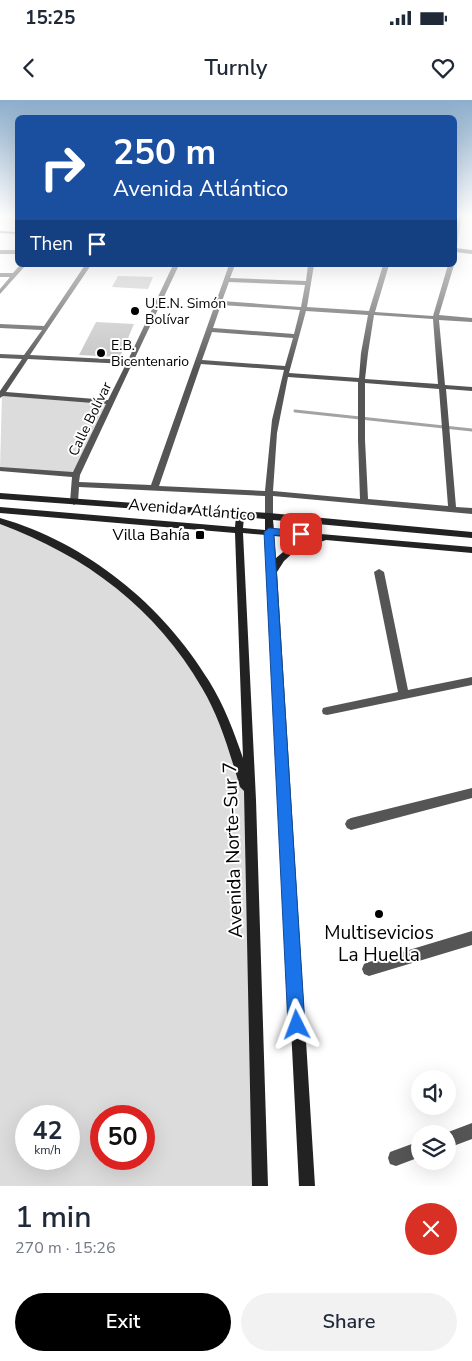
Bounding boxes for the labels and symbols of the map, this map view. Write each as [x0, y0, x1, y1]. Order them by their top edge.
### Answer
place label: U.E.N. Simón Bolívar [145, 294, 226, 329]
marker: U.E.N. Simón Bolívar [129, 305, 141, 317]
place label: E.B. Bicentenario [111, 336, 189, 371]
marker: E.B. Bicentenario [95, 347, 107, 359]
street label: Calle Bolívar [64, 379, 116, 459]
street label: Avenida Atlántico [128, 493, 257, 527]
pin [280, 513, 322, 555]
place label: Villa Bahía [112, 524, 190, 546]
marker: Villa Bahía [194, 529, 206, 541]
street label: Avenida Norte-Sur 7 [217, 761, 249, 939]
marker: Multisevicios La Huella [373, 908, 385, 920]
place label: Multisevicios La Huella [324, 920, 434, 968]
position arrow [270, 998, 322, 1050]
speed limit sign: 50 [90, 1105, 155, 1170]

